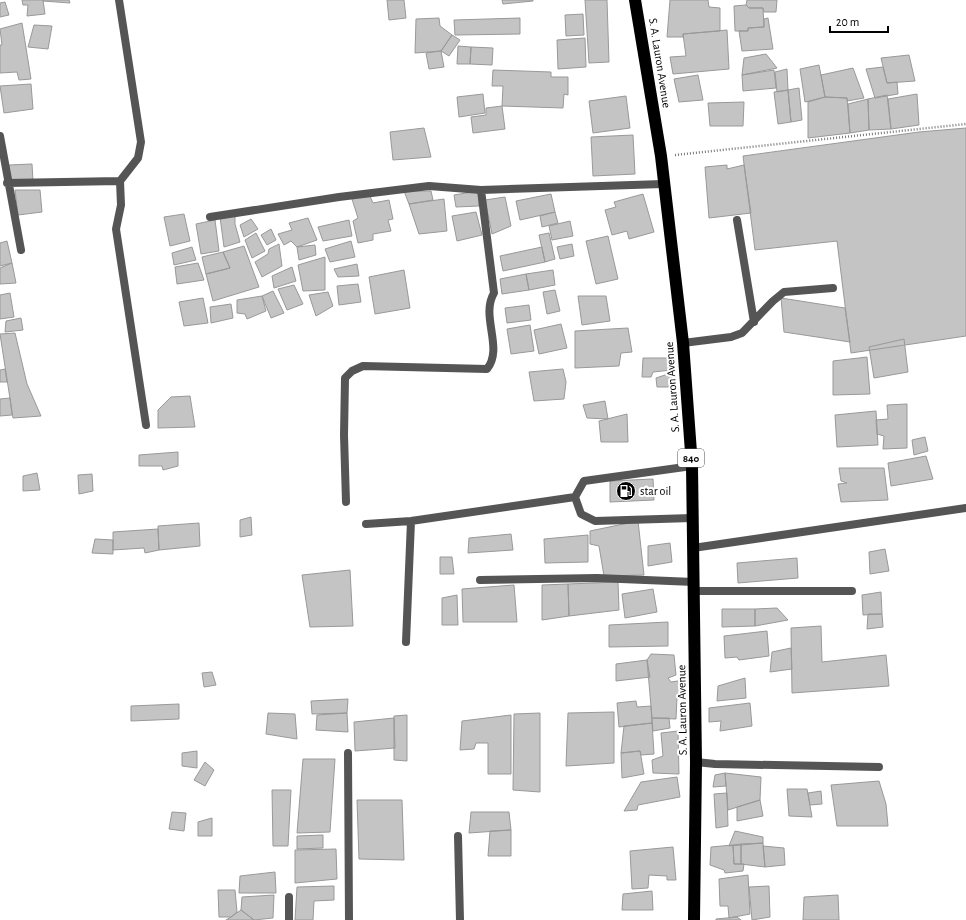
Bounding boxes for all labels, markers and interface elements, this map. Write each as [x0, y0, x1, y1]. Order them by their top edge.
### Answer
scale bar [830, 8, 888, 34]
text: 20 m [836, 16, 859, 28]
street label: S. A. Lauron Avenue [647, 17, 673, 109]
street label: S. A. Lauron Avenue [663, 341, 681, 433]
road number: 840 [678, 449, 704, 467]
fuel station icon: star oil [615, 480, 637, 502]
place label: star oil [640, 485, 671, 497]
street label: S. A. Lauron Avenue [675, 665, 689, 755]

